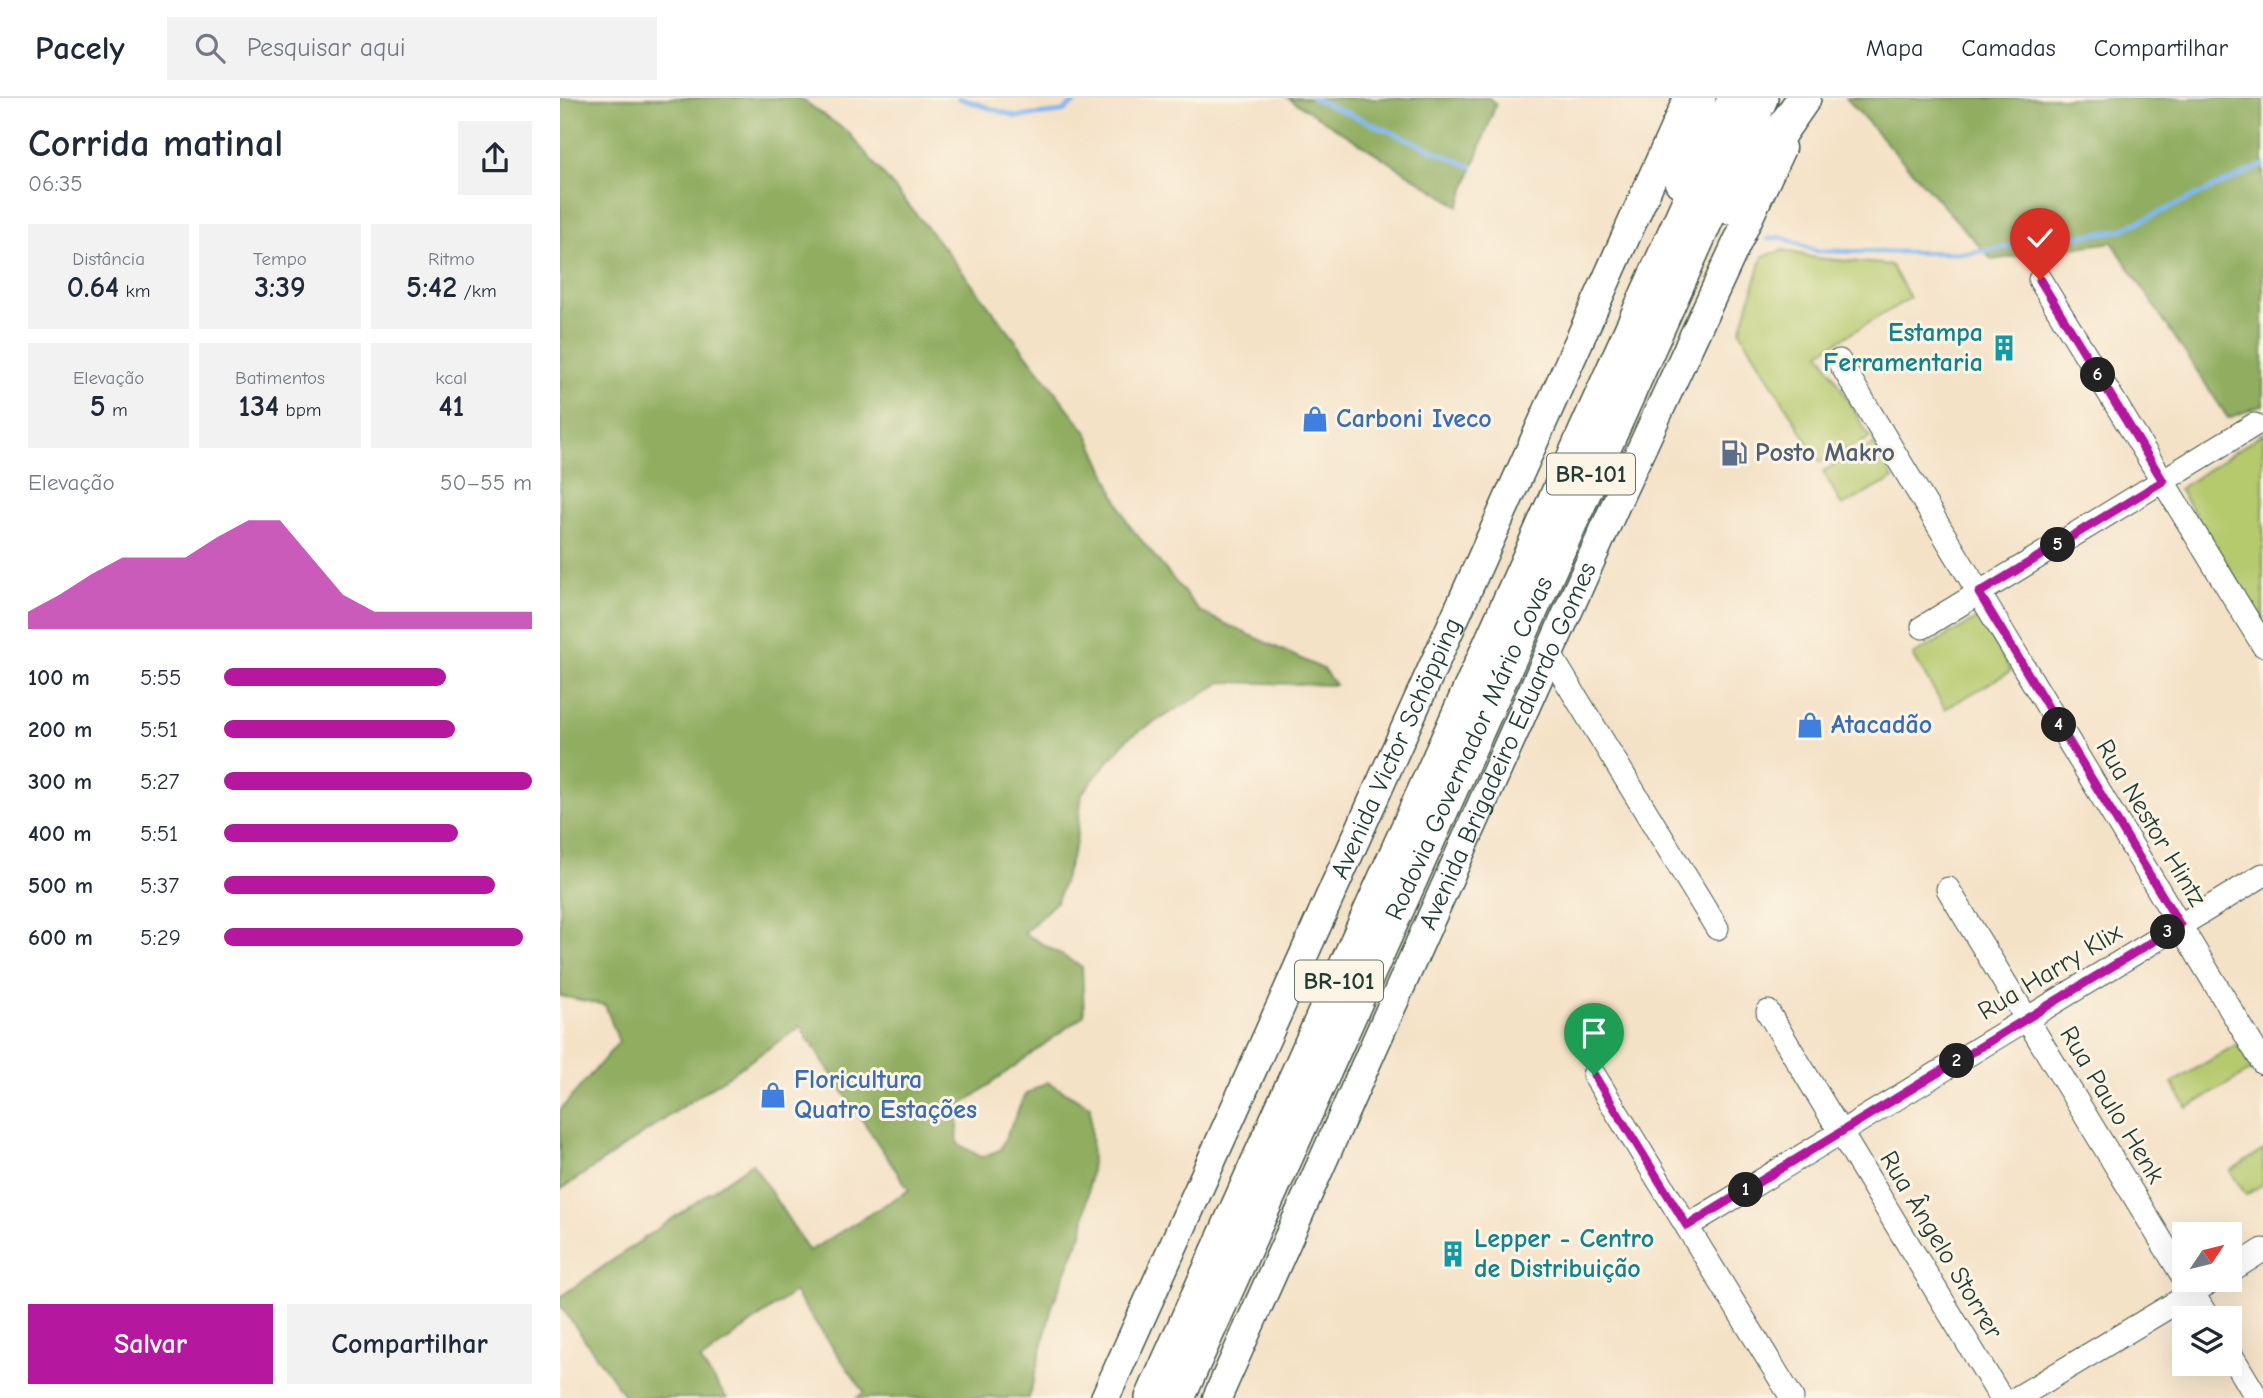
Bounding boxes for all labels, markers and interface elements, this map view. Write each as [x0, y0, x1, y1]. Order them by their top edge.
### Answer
search box [167, 17, 657, 80]
text: Pacely [35, 29, 125, 67]
icon: search [191, 29, 229, 67]
text: Pesquisar aqui [247, 33, 406, 63]
text: Mapa [1866, 34, 1923, 62]
text: Camadas [1961, 34, 2056, 62]
text: Compartilhar [2094, 34, 2228, 62]
button: share [458, 121, 532, 195]
text: Corrida matinal [28, 122, 283, 166]
text: 06:35 [28, 170, 83, 197]
pin [2010, 208, 2070, 280]
icon: check [2021, 219, 2059, 257]
text: Distância [72, 248, 145, 270]
text: Tempo [253, 248, 307, 270]
text: Ritmo [428, 248, 475, 270]
text: 0.64 [67, 270, 119, 305]
text: 3:39 [254, 270, 306, 305]
text: 5:42 [406, 270, 457, 305]
text: km [119, 280, 150, 302]
text: /km [457, 280, 497, 302]
place label: Estampa Ferramentaria [1823, 318, 1983, 378]
building icon: Estampa Ferramentaria [1989, 333, 2019, 363]
pin: 6 [2080, 358, 2116, 392]
text: 6 [2093, 363, 2102, 385]
text: Elevação [73, 367, 144, 389]
text: Batimentos [235, 367, 325, 389]
text: kcal [435, 367, 467, 389]
text: 5 [90, 389, 106, 424]
text: 134 [239, 389, 279, 424]
text: 41 [438, 389, 464, 424]
text: m [106, 399, 128, 421]
text: bpm [279, 399, 321, 421]
shop icon: Carboni Iveco [1300, 404, 1330, 434]
place label: Carboni Iveco [1336, 404, 1492, 434]
fuel station icon: Posto Makro [1719, 438, 1749, 468]
place label: Posto Makro [1755, 438, 1895, 468]
road number: BR-101 [1547, 454, 1635, 494]
text: Elevação [28, 469, 115, 496]
text: 50–55 m [440, 469, 532, 496]
pin: 5 [2040, 528, 2076, 562]
text: 5 [2052, 533, 2063, 555]
street label: Avenida Brigadeiro Eduardo Gomes [1413, 558, 1603, 934]
street label: Rodovia Governador Mário Covas [1379, 572, 1559, 925]
street label: Avenida Victor Schöpping [1325, 613, 1468, 884]
text: 100 m [28, 664, 90, 691]
text: 5:55 [140, 664, 182, 691]
pin: 4 [2042, 708, 2076, 742]
shop icon: Atacadão [1795, 710, 1825, 740]
place label: Atacadão [1831, 710, 1932, 740]
text: 4 [2054, 713, 2063, 735]
text: 200 m [28, 716, 92, 743]
text: 5:51 [140, 716, 178, 743]
street label: Rua Nestor Hintz [2089, 734, 2213, 912]
text: 300 m [28, 768, 92, 795]
text: 5:27 [140, 768, 180, 795]
text: 400 m [28, 820, 92, 847]
text: 5:51 [140, 820, 178, 847]
text: 500 m [28, 872, 93, 899]
text: 5:37 [140, 872, 179, 899]
pin: 3 [2150, 914, 2186, 950]
street label: Rua Harry Klix [1973, 917, 2128, 1027]
text: 3 [2163, 920, 2172, 942]
text: 600 m [28, 924, 93, 951]
text: 5:29 [140, 924, 181, 951]
road number: BR-101 [1295, 960, 1383, 1001]
pin [1564, 1003, 1624, 1075]
icon: arrive [1575, 1014, 1613, 1052]
street label: Rua Paulo Henk [2053, 1021, 2171, 1189]
pin: 2 [1940, 1044, 1974, 1079]
text: 2 [1952, 1049, 1961, 1071]
place label: Floricultura Quatro Estações [794, 1065, 977, 1125]
shop icon: Floricultura Quatro Estações [758, 1080, 788, 1110]
street label: Rua Ângelo Storrer [1873, 1145, 2010, 1345]
pin: 1 [1728, 1172, 1764, 1208]
text: 1 [1742, 1178, 1749, 1200]
north arrow [2172, 1222, 2242, 1292]
map controls [2172, 1222, 2242, 1376]
place label: Lepper - Centro de Distribuição [1474, 1224, 1654, 1284]
building icon: Lepper - Centro de Distribuição [1438, 1239, 1468, 1269]
button: Salvar [28, 1304, 273, 1384]
button: Compartilhar [287, 1304, 532, 1384]
button: layers [2172, 1306, 2242, 1376]

